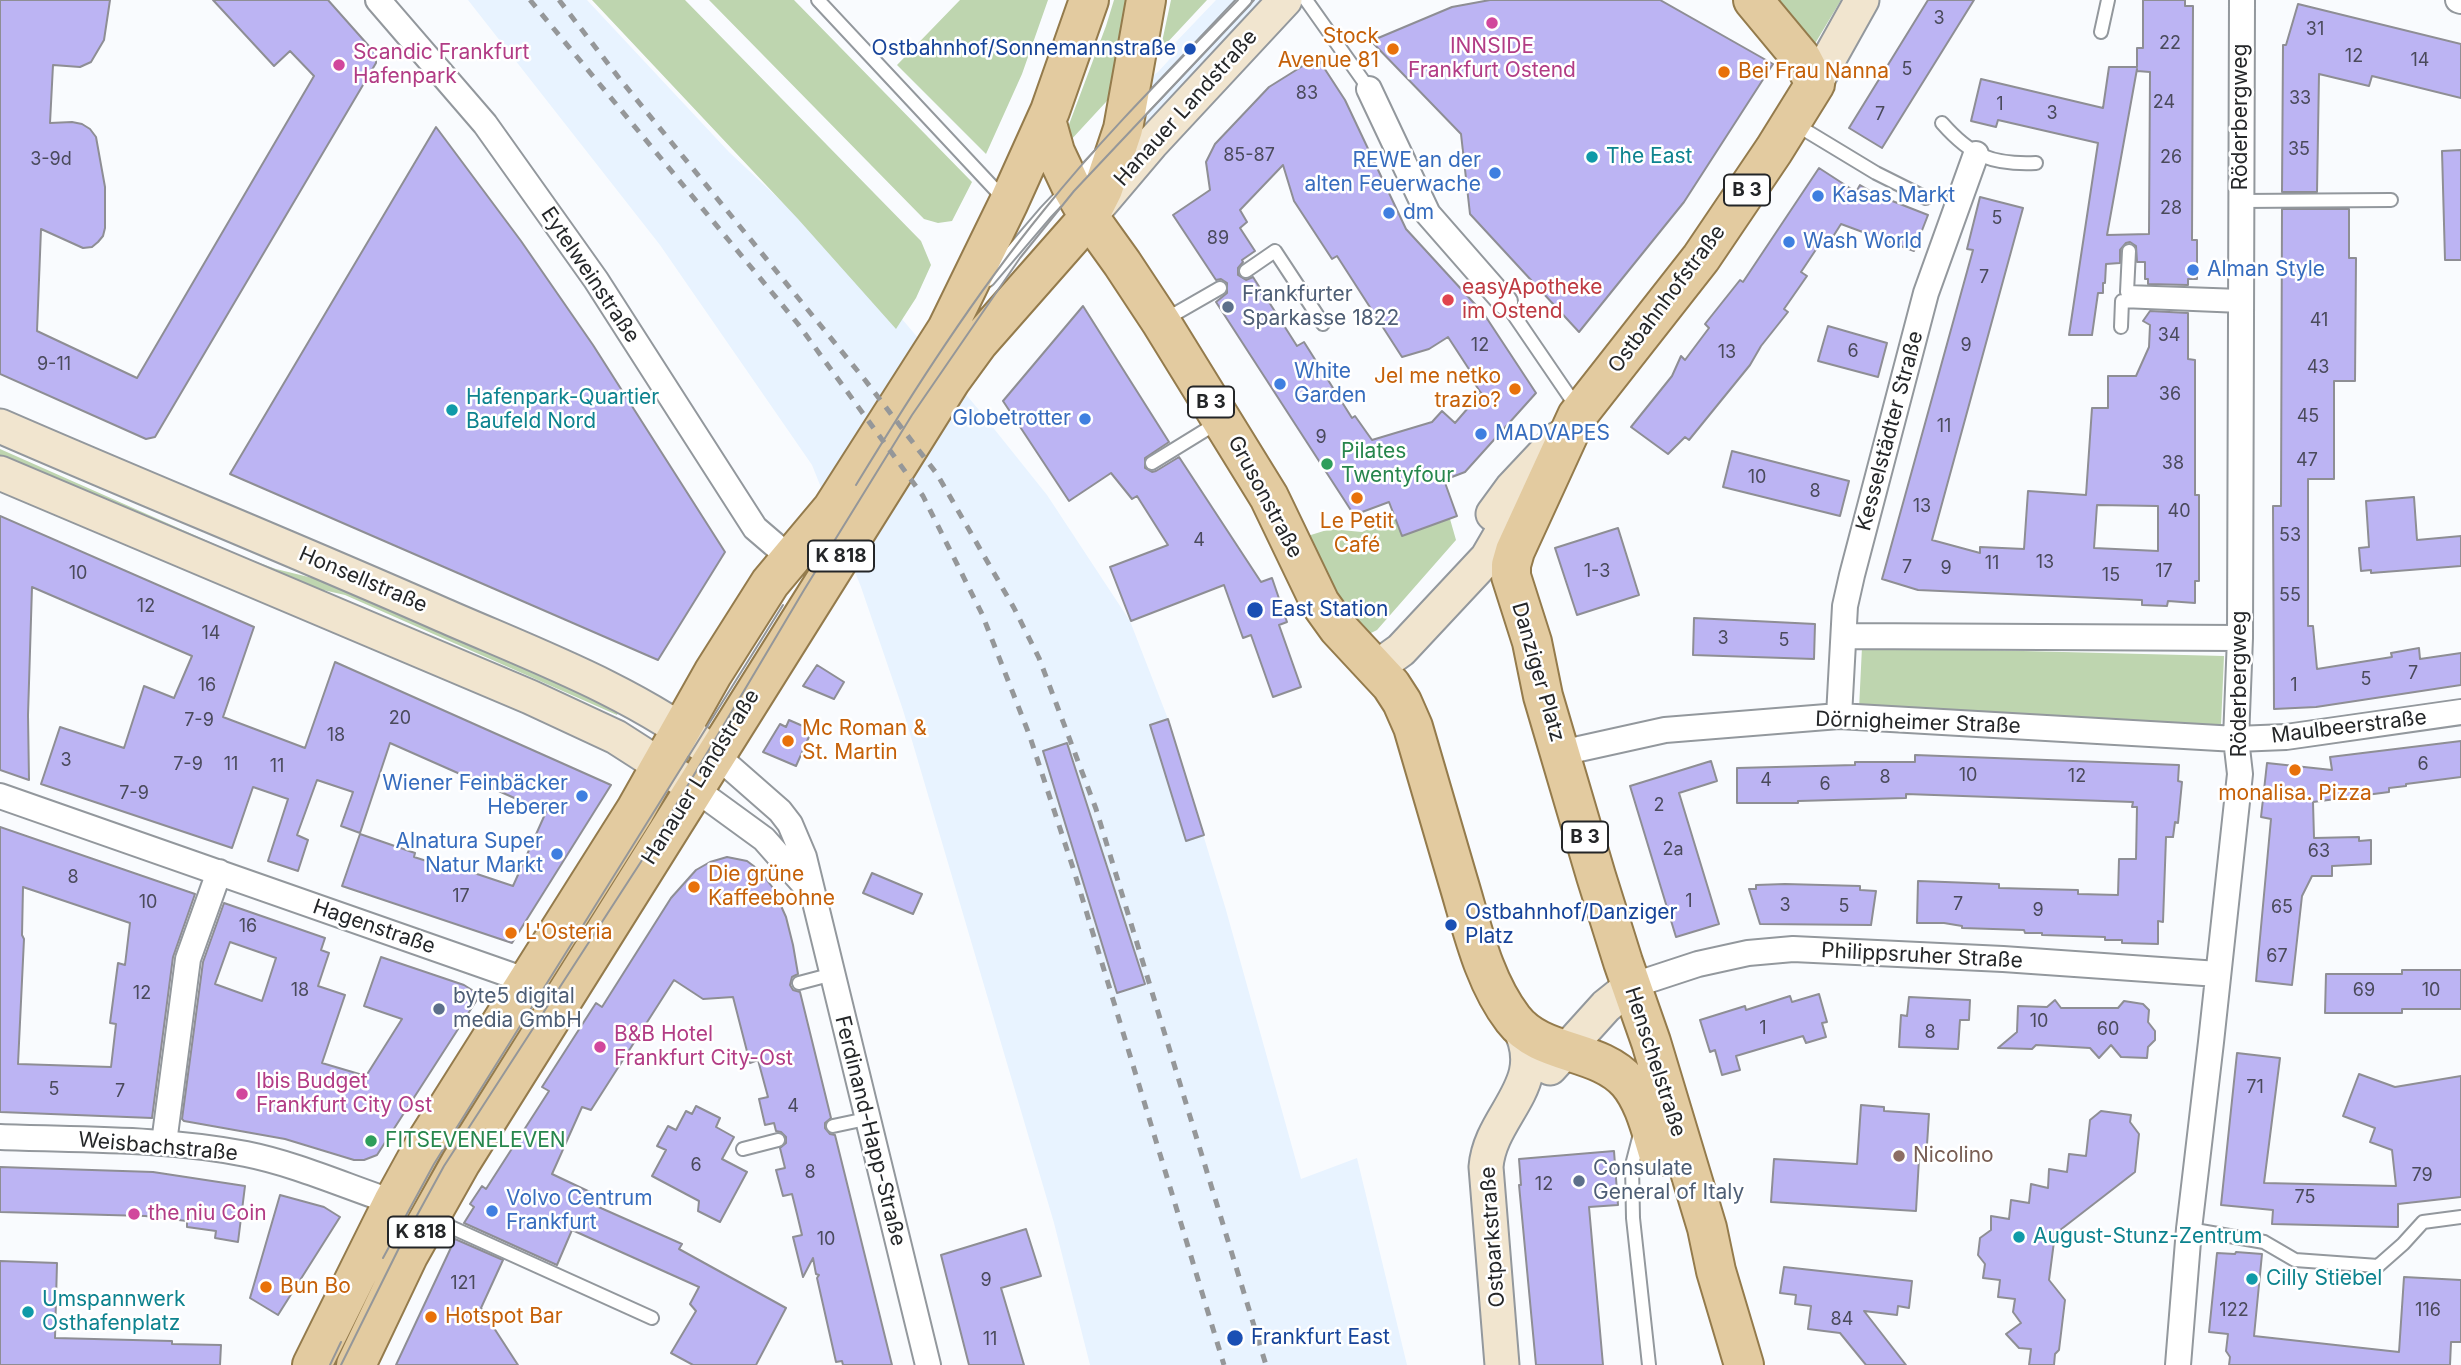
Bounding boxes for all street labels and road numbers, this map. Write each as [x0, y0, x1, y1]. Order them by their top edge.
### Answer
street label: Hanauer Landstraße [1109, 25, 1263, 191]
street label: Röderbergweg [2228, 44, 2254, 190]
road number: B 3 [1724, 174, 1770, 206]
street label: Eytelweinstraße [535, 202, 645, 348]
street label: Ostbahnhofstraße [1603, 220, 1731, 378]
street label: Kesselstädter Straße [1851, 328, 1929, 534]
road number: B 3 [1188, 386, 1234, 418]
street label: Grusonstraße [1222, 432, 1308, 562]
road number: K 818 [808, 540, 874, 572]
street label: Honsellstraße [295, 542, 431, 618]
street label: Danziger Platz [1506, 599, 1570, 745]
street label: Röderbergweg [2227, 611, 2253, 757]
street label: Hanauer Landstraße [637, 685, 765, 869]
street label: Maulbeerstraße [2270, 705, 2428, 749]
street label: Dörnigheimer Straße [1815, 707, 2021, 739]
road number: B 3 [1562, 822, 1608, 852]
street label: Hagenstraße [309, 894, 439, 960]
street label: Philippsruher Straße [1821, 938, 2023, 974]
street label: Henschelstraße [1619, 984, 1691, 1140]
street label: Ferdinand-Happ-Straße [829, 1013, 911, 1249]
street label: Weisbachstraße [77, 1127, 239, 1167]
street label: Ostparkstraße [1475, 1166, 1511, 1308]
road number: K 818 [388, 1216, 454, 1248]

